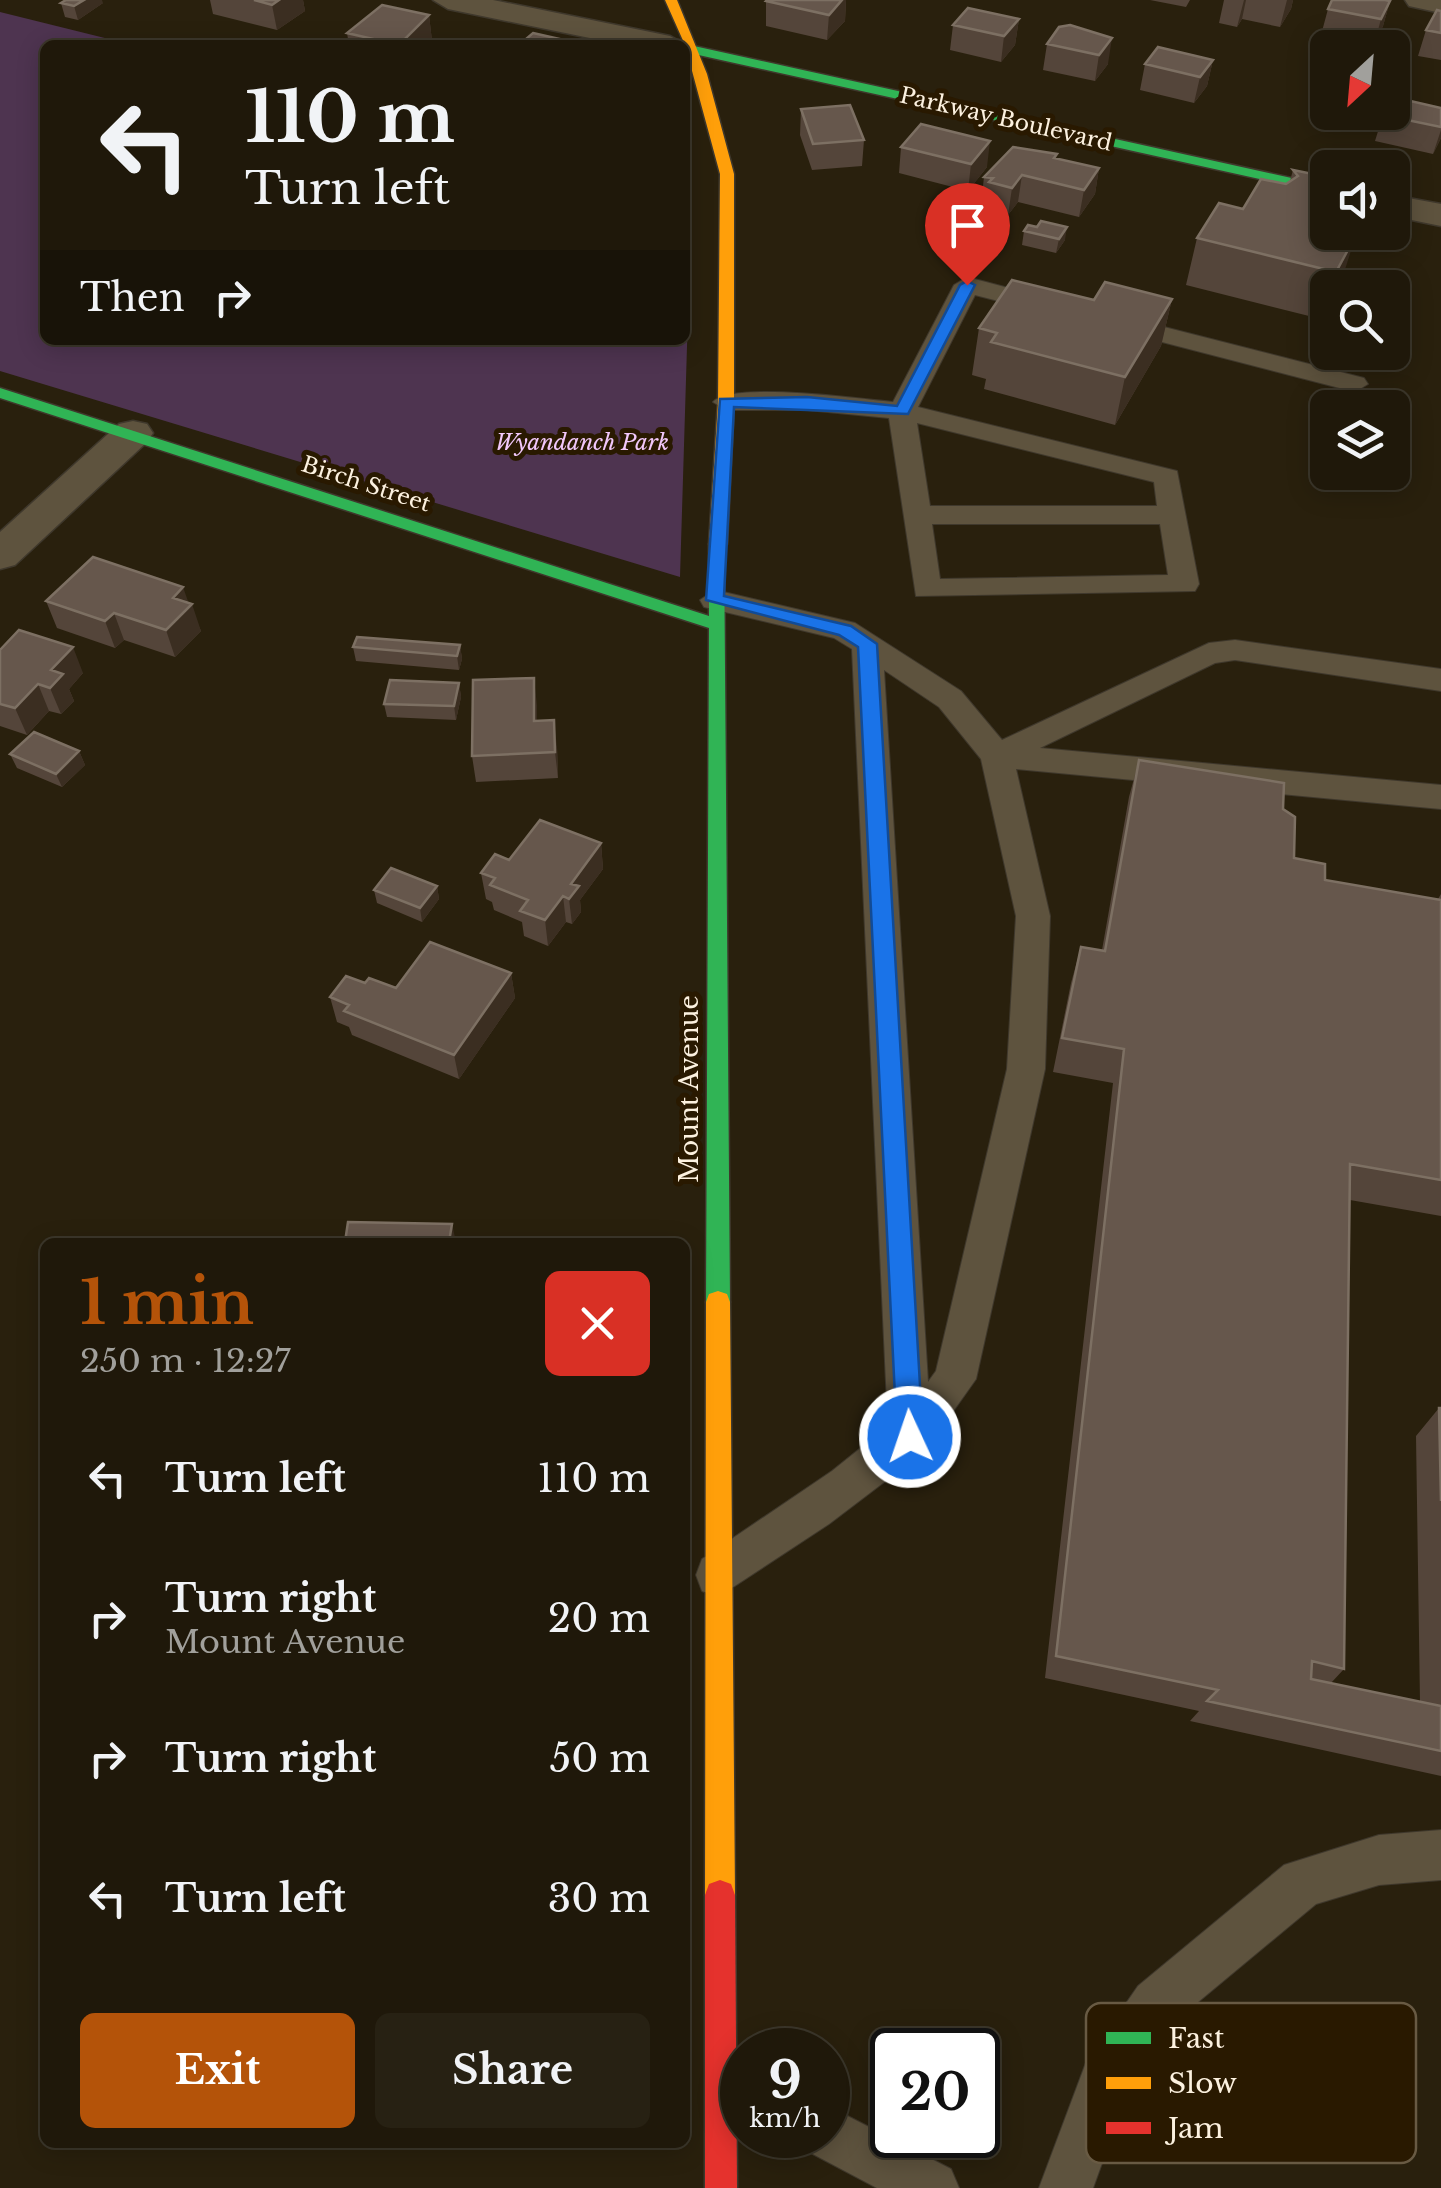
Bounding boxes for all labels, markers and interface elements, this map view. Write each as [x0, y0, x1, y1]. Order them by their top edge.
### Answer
north arrow [1310, 30, 1410, 130]
map controls [1310, 30, 1410, 490]
text: 110 m [245, 74, 455, 161]
icon: left [80, 80, 210, 210]
street label: Parkway Boulevard [897, 81, 1115, 157]
button: sound [1310, 150, 1410, 250]
text: Turn left [245, 160, 450, 216]
pin [925, 183, 1010, 286]
icon: arrive [940, 198, 995, 253]
icon: right [205, 270, 260, 325]
button: search [1310, 270, 1410, 370]
text: Then [80, 274, 185, 321]
button: layers [1310, 390, 1410, 490]
park label: Wyandanch Park [495, 429, 669, 456]
street label: Birch Street [298, 450, 435, 518]
street label: Mount Avenue [674, 995, 705, 1183]
text: 1 min [80, 1266, 254, 1340]
button: close [545, 1271, 650, 1376]
text: 250 m · 12:27 [80, 1341, 291, 1381]
position arrow [858, 1385, 962, 1489]
icon: left [80, 1451, 135, 1506]
text: Turn left [165, 1455, 346, 1502]
text: 110 m [537, 1455, 650, 1502]
text: Turn right [165, 1575, 376, 1622]
icon: right [80, 1591, 135, 1646]
text: 20 m [548, 1595, 650, 1642]
text: Mount Avenue [165, 1622, 405, 1662]
icon: right [80, 1731, 135, 1786]
text: Turn right [165, 1735, 376, 1782]
text: 50 m [550, 1735, 650, 1782]
icon: left [80, 1871, 135, 1926]
text: Turn left [165, 1875, 346, 1922]
text: 30 m [548, 1875, 650, 1922]
legend [1086, 2003, 1416, 2163]
button: Exit [80, 2013, 355, 2128]
button: Share [375, 2013, 650, 2128]
text: Fast [1168, 2021, 1225, 2056]
speed limit sign: 20 [870, 2028, 1000, 2158]
text: 9 [768, 2049, 802, 2112]
text: Slow [1168, 2066, 1237, 2101]
text: km/h [750, 2103, 820, 2134]
text: Jam [1164, 2111, 1224, 2146]

